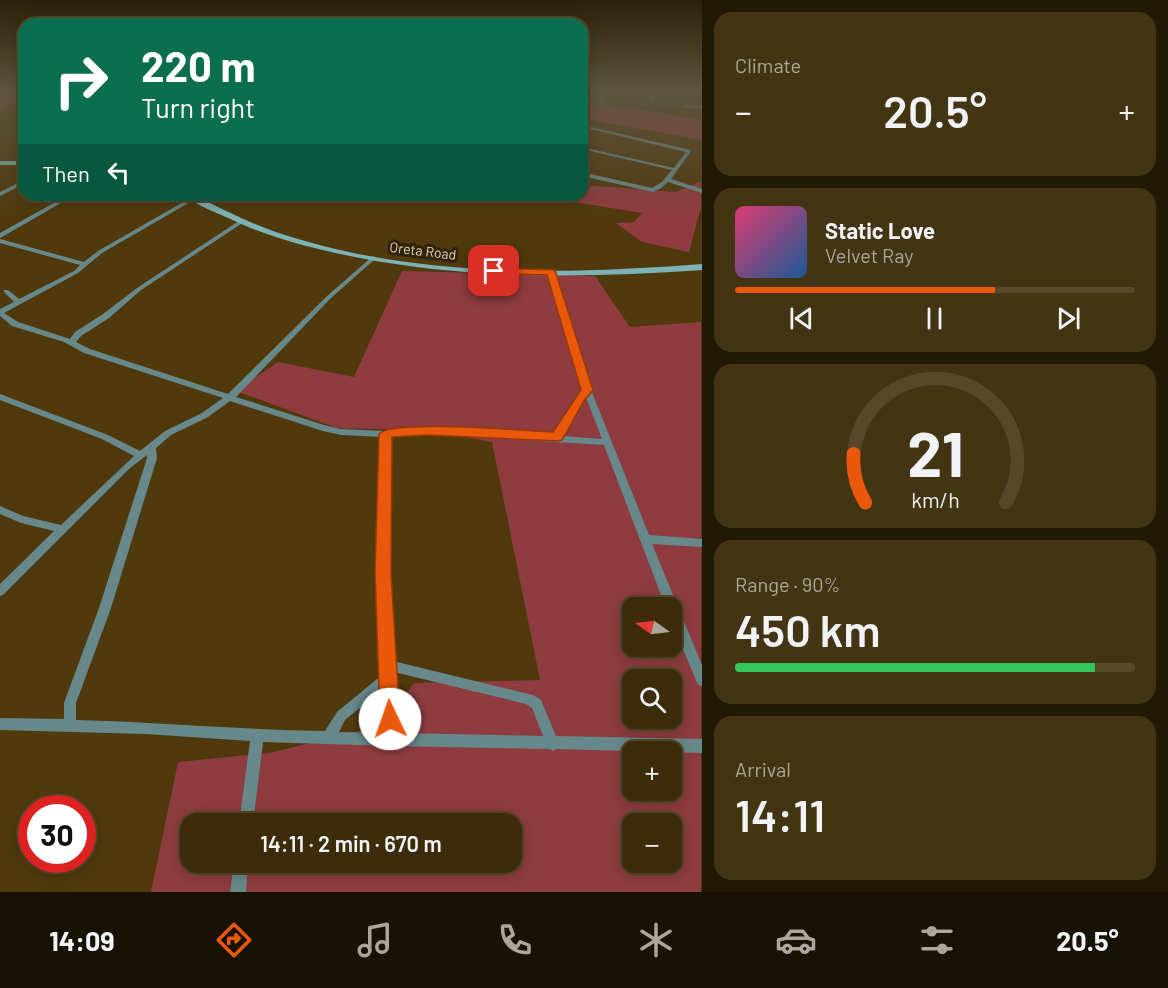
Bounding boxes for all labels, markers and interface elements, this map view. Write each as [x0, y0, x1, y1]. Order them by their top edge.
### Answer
text: 220 m [141, 40, 255, 90]
icon: right [42, 42, 120, 120]
text: Climate [735, 53, 801, 77]
text: 20.5° [883, 83, 987, 137]
text: Turn right [141, 91, 255, 123]
text: − [735, 91, 752, 131]
text: + [1118, 91, 1135, 131]
icon: left [102, 156, 135, 189]
text: Then [42, 160, 90, 186]
text: Static Love [825, 217, 935, 243]
street label: Oreta Road [389, 238, 457, 263]
text: Velvet Ray [825, 243, 914, 267]
pin [468, 245, 519, 296]
icon: arrive [477, 254, 510, 287]
icon: previous [785, 302, 818, 335]
icon: pause [918, 302, 951, 335]
icon: next [1052, 302, 1085, 335]
text: 21 [907, 415, 963, 489]
text: km/h [911, 487, 959, 512]
text: Range · 90% [735, 572, 840, 596]
north arrow [622, 597, 682, 657]
map controls [622, 597, 682, 873]
text: 450 km [735, 602, 881, 656]
button: search [622, 669, 682, 729]
position arrow [358, 687, 422, 751]
button: + [622, 741, 682, 801]
text: Arrival [735, 757, 791, 781]
text: 14:11 [735, 787, 825, 841]
speed limit sign: 30 [18, 795, 96, 873]
button: − [622, 813, 682, 873]
text: 14:11 · 2 min · 670 m [260, 830, 442, 856]
icon: directions [213, 919, 255, 961]
icon: music [354, 919, 396, 961]
icon: phone [494, 919, 536, 961]
icon: climate [635, 919, 677, 961]
icon: car [775, 919, 817, 961]
icon: filters [916, 919, 958, 961]
text: 14:09 [49, 924, 115, 956]
text: 20.5° [1056, 924, 1119, 956]

